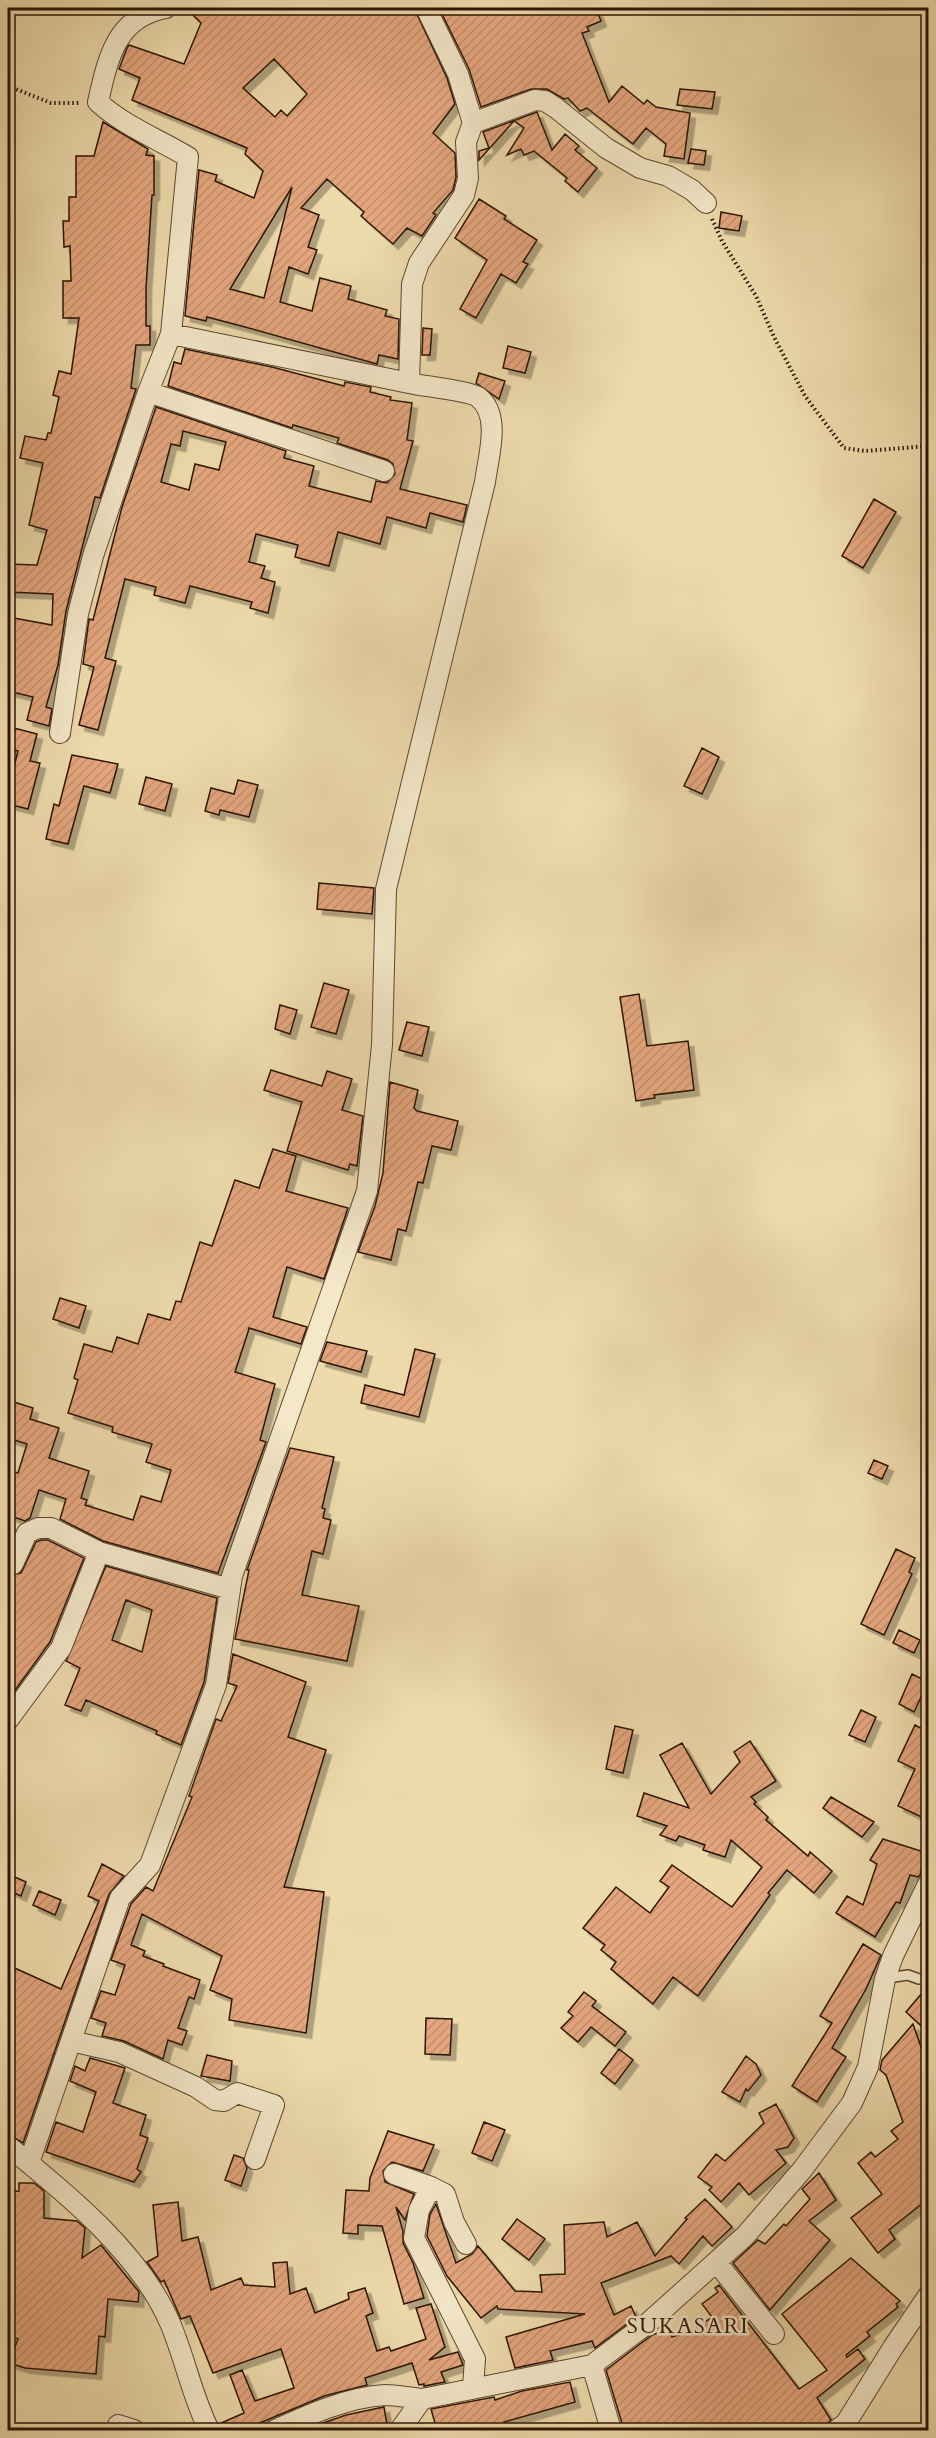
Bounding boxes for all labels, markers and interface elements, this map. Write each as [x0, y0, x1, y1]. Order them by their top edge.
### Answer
district label: SUKASARI [627, 2311, 749, 2341]

